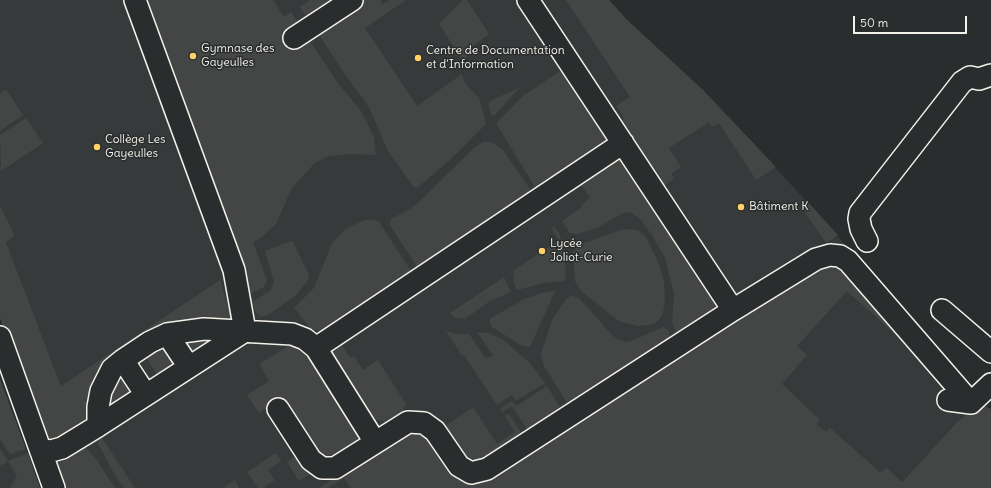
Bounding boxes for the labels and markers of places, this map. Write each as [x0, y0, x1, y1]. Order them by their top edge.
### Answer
place label: Gymnase des Gayeulles [201, 42, 275, 70]
place label: Centre de Documentation et d'Information [426, 44, 565, 72]
marker: Gymnase des Gayeulles [188, 51, 198, 61]
marker: Centre de Documentation et d'Information [413, 53, 423, 63]
place label: Collège Les Gayeulles [105, 133, 165, 161]
marker: Collège Les Gayeulles [92, 142, 102, 152]
place label: Bâtiment K [749, 200, 809, 214]
marker: Bâtiment K [736, 202, 746, 212]
place label: Lycée Joliot-Curie [550, 237, 613, 265]
marker: Lycée Joliot-Curie [537, 246, 547, 256]

